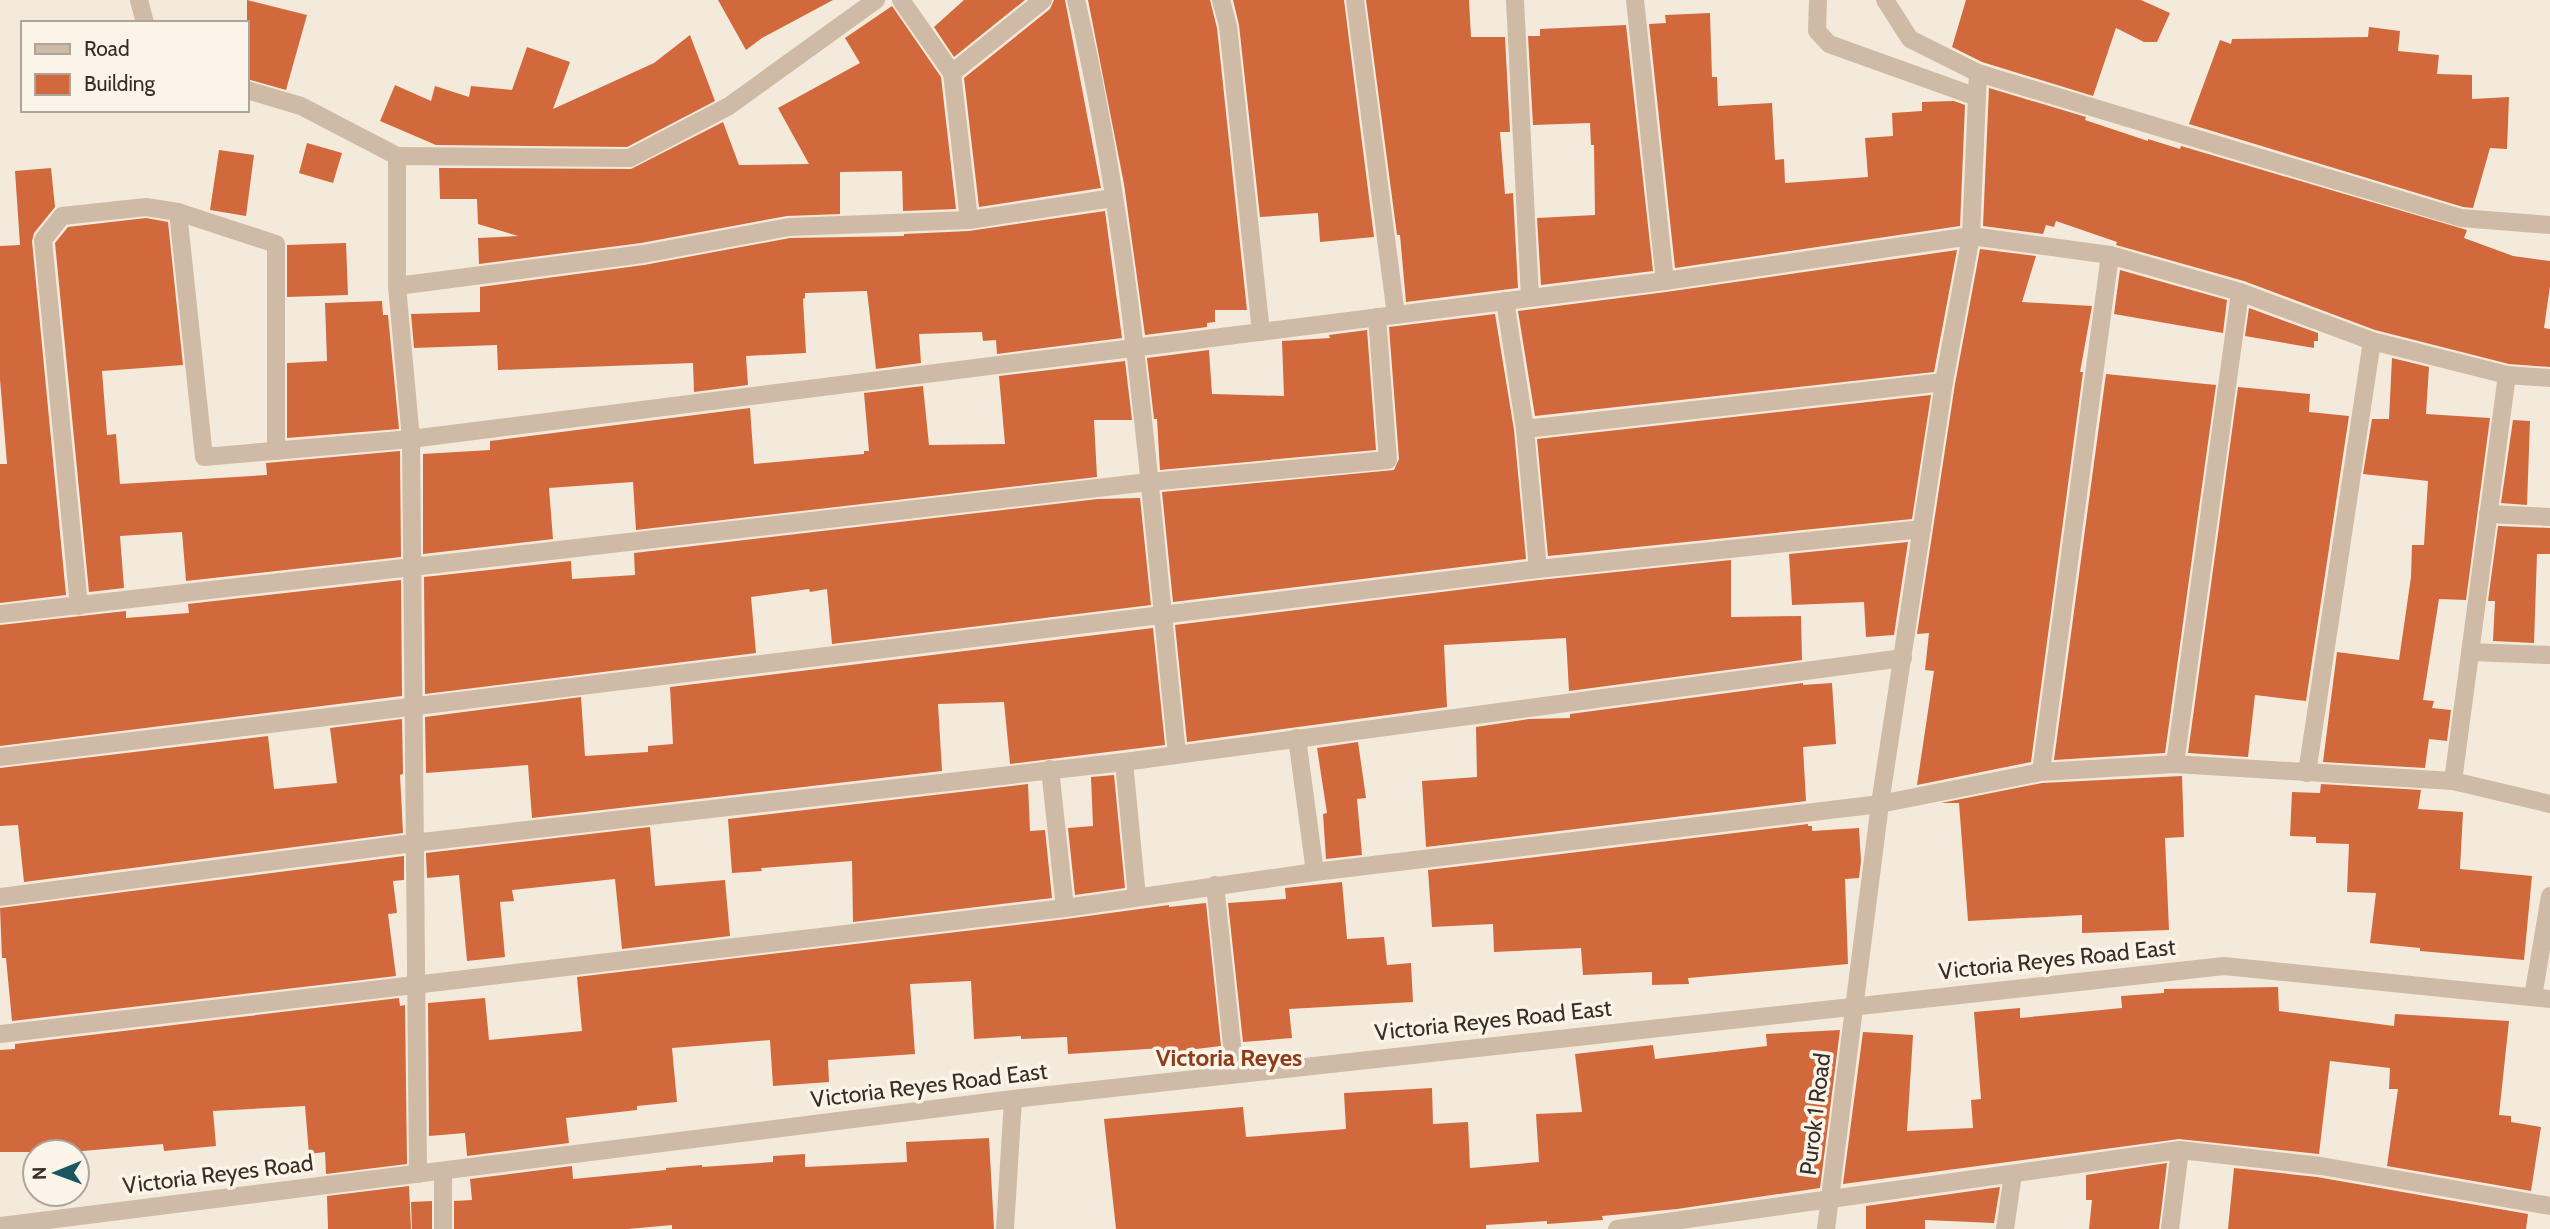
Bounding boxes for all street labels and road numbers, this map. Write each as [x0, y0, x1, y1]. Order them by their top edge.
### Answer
street label: Victoria Reyes Road East [1937, 933, 2177, 985]
street label: Victoria Reyes Road East [1373, 994, 1613, 1046]
street label: Purok 1 Road [1794, 1051, 1836, 1177]
street label: Victoria Reyes Road East [809, 1057, 1049, 1113]
street label: Victoria Reyes Road [121, 1148, 315, 1200]

